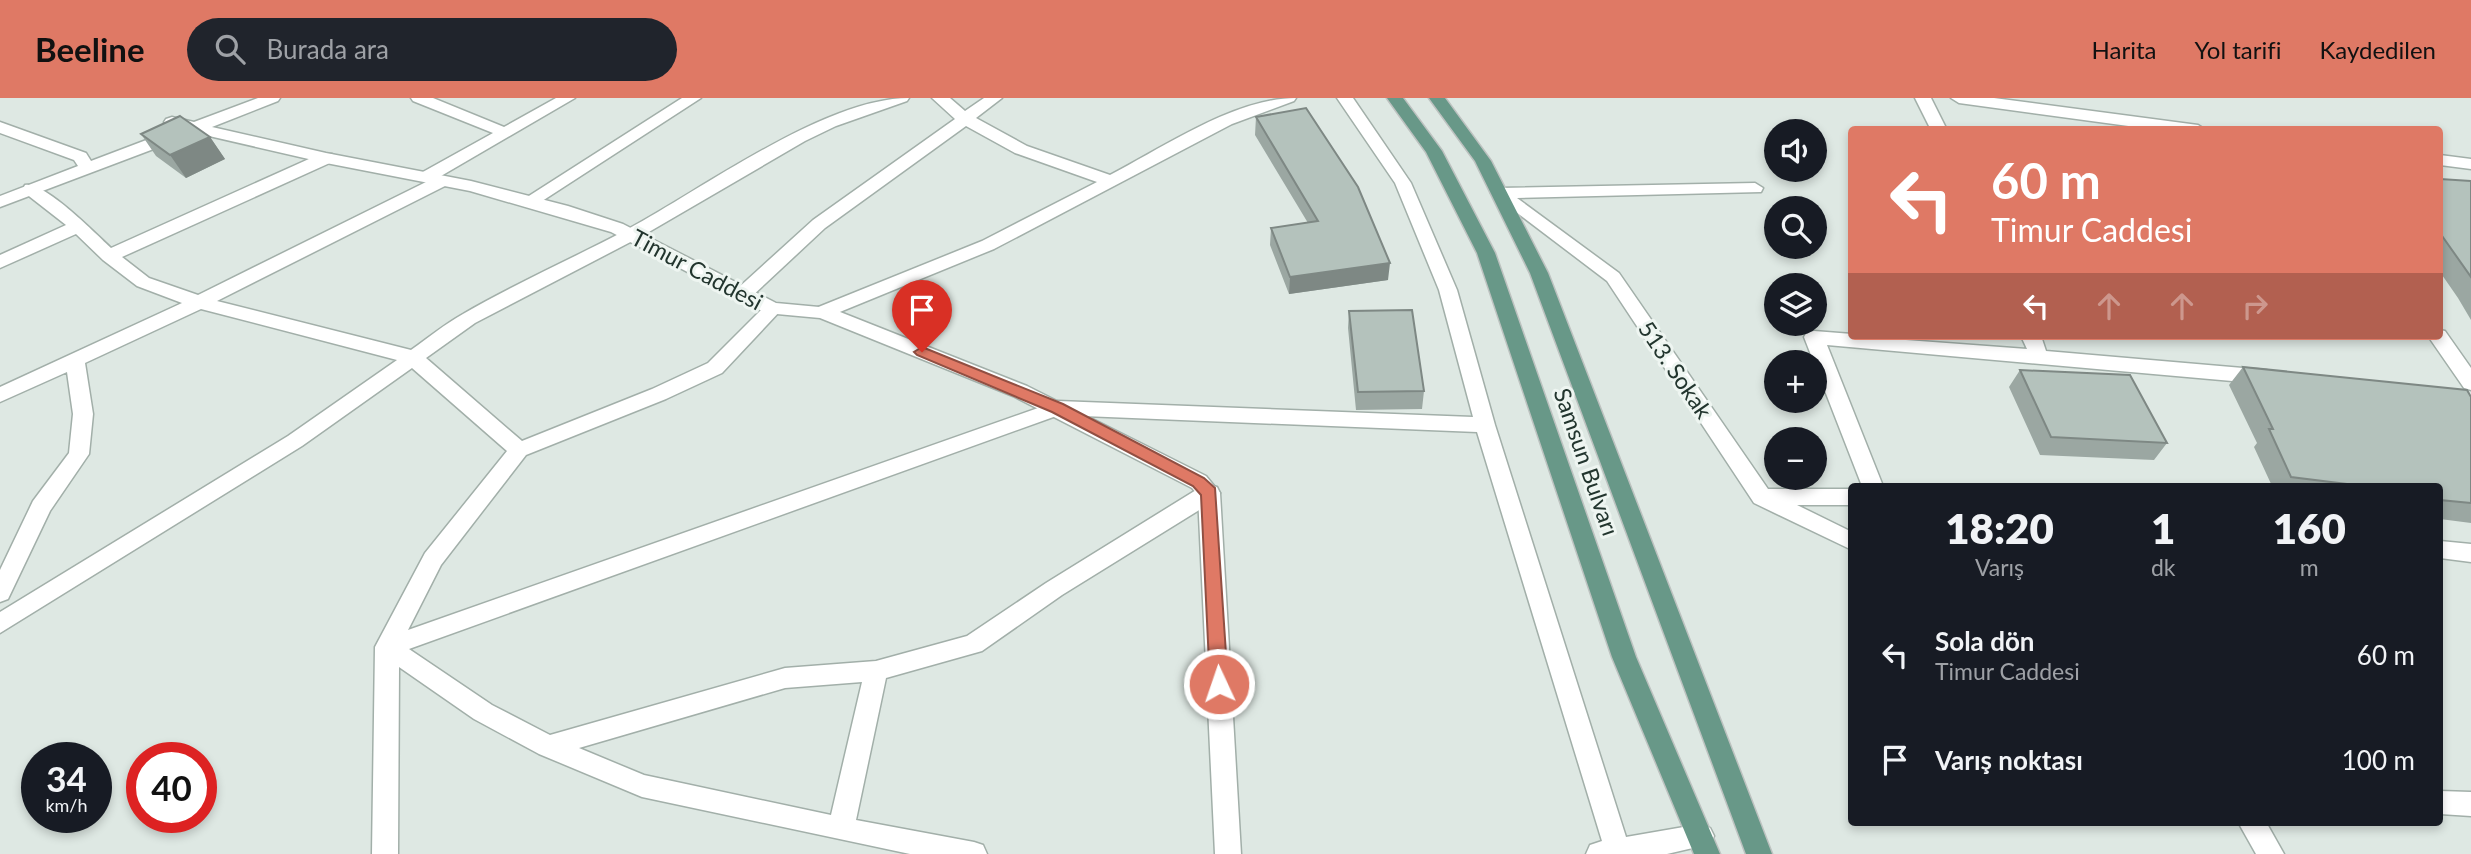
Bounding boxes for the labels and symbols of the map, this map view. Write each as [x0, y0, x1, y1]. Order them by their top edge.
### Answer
street label: Timur Caddesi [627, 223, 768, 315]
pin [892, 280, 952, 352]
street label: 513. Sokak [1633, 315, 1719, 424]
street label: Samsun Bulvarı [1549, 384, 1625, 539]
position arrow [1182, 647, 1256, 721]
speed limit sign: 40 [126, 742, 217, 833]

